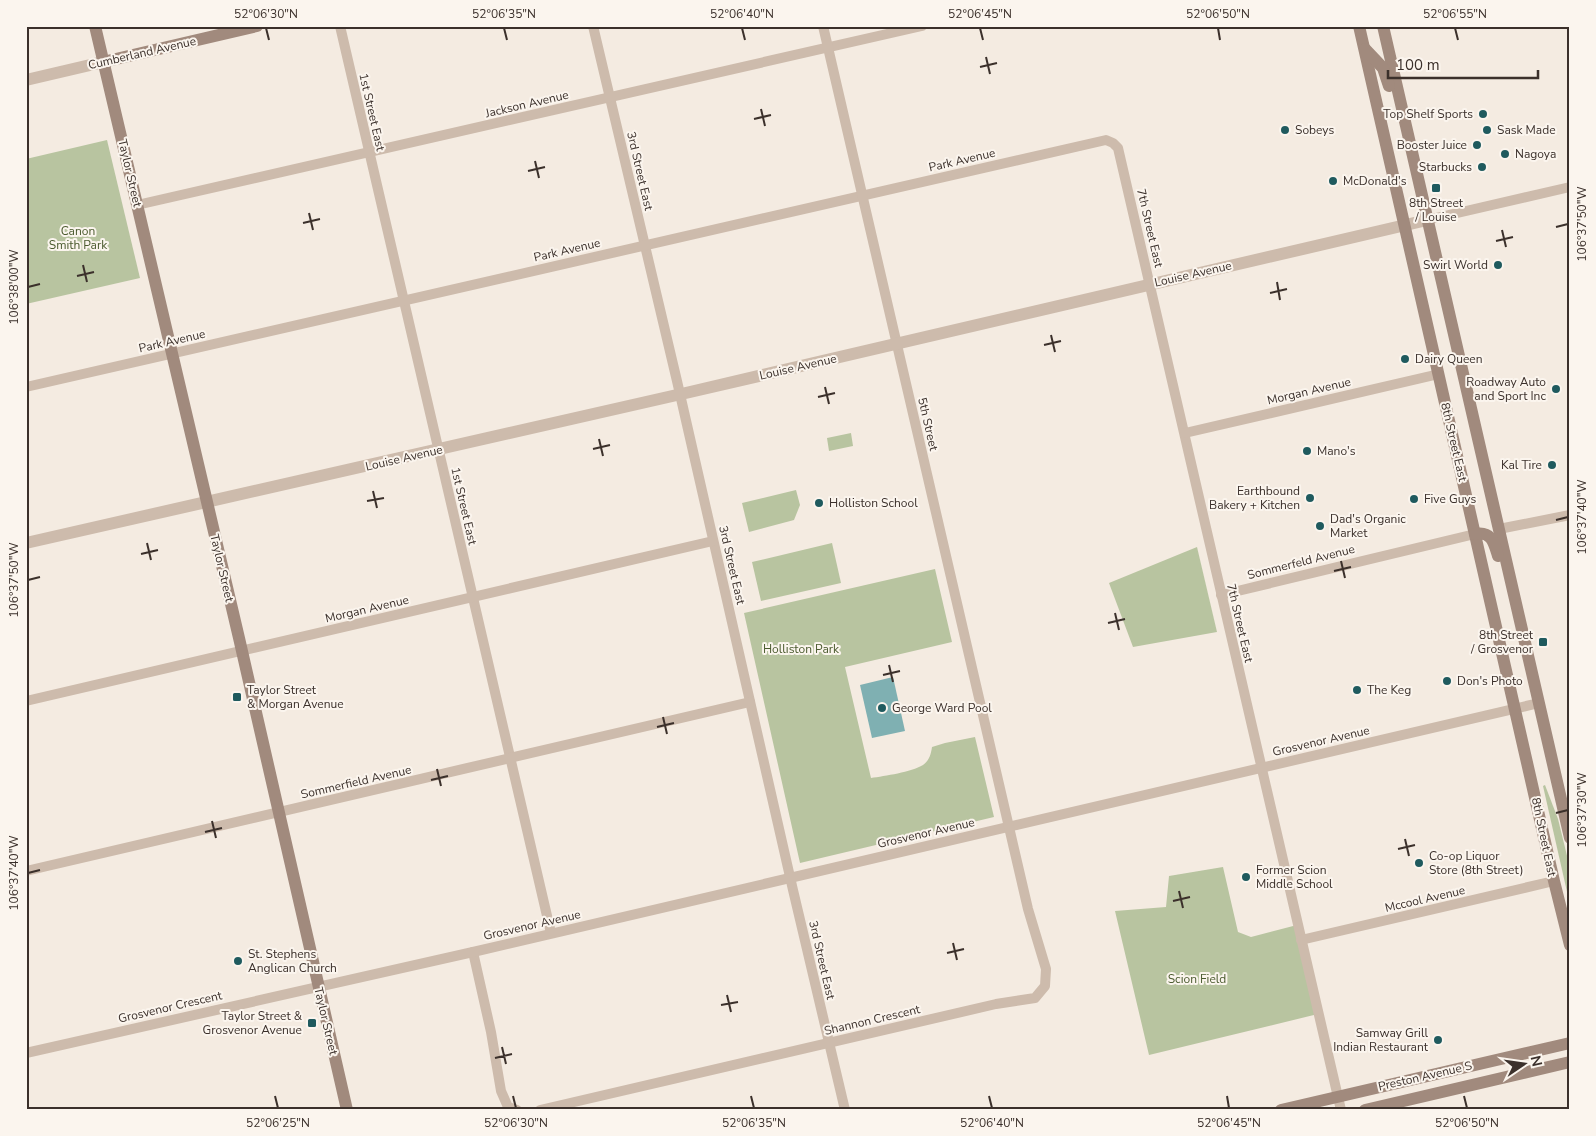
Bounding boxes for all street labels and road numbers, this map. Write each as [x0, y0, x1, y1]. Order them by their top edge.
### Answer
street label: Cumberland Avenue [86, 33, 198, 73]
street label: 1st Street East [355, 72, 389, 153]
street label: Jackson Avenue [483, 87, 570, 122]
street label: 3rd Street East [623, 130, 657, 213]
street label: Taylor Street [114, 138, 146, 209]
street label: Park Avenue [927, 145, 997, 175]
street label: 7th Street East [1133, 187, 1167, 270]
street label: Park Avenue [532, 235, 602, 265]
street label: Louise Avenue [1153, 257, 1233, 291]
street label: Park Avenue [137, 326, 207, 356]
street label: Louise Avenue [758, 350, 838, 384]
street label: Morgan Avenue [1266, 374, 1352, 408]
street label: 5th Street [914, 396, 942, 453]
street label: 8th Street East [1437, 401, 1471, 484]
street label: Louise Avenue [364, 441, 444, 475]
street label: 1st Street East [447, 466, 481, 547]
street label: 3rd Street East [715, 524, 749, 607]
street label: Taylor Street [206, 533, 238, 604]
street label: Sommerfeld Avenue [1246, 541, 1356, 583]
street label: 7th Street East [1223, 582, 1257, 665]
street label: Morgan Avenue [324, 592, 410, 626]
street label: Grosvenor Avenue [1271, 722, 1371, 760]
street label: Sommerfield Avenue [299, 761, 413, 803]
street label: 8th Street East [1528, 796, 1560, 879]
street label: Grosvenor Avenue [876, 814, 976, 852]
street label: Mccool Avenue [1383, 882, 1467, 916]
street label: Grosvenor Avenue [482, 906, 582, 944]
street label: 3rd Street East [805, 919, 839, 1002]
street label: Taylor Street [310, 986, 342, 1057]
street label: Grosvenor Crescent [117, 987, 224, 1027]
street label: Shannon Crescent [822, 1001, 922, 1039]
street label: Preston Avenue S [1377, 1057, 1473, 1095]

